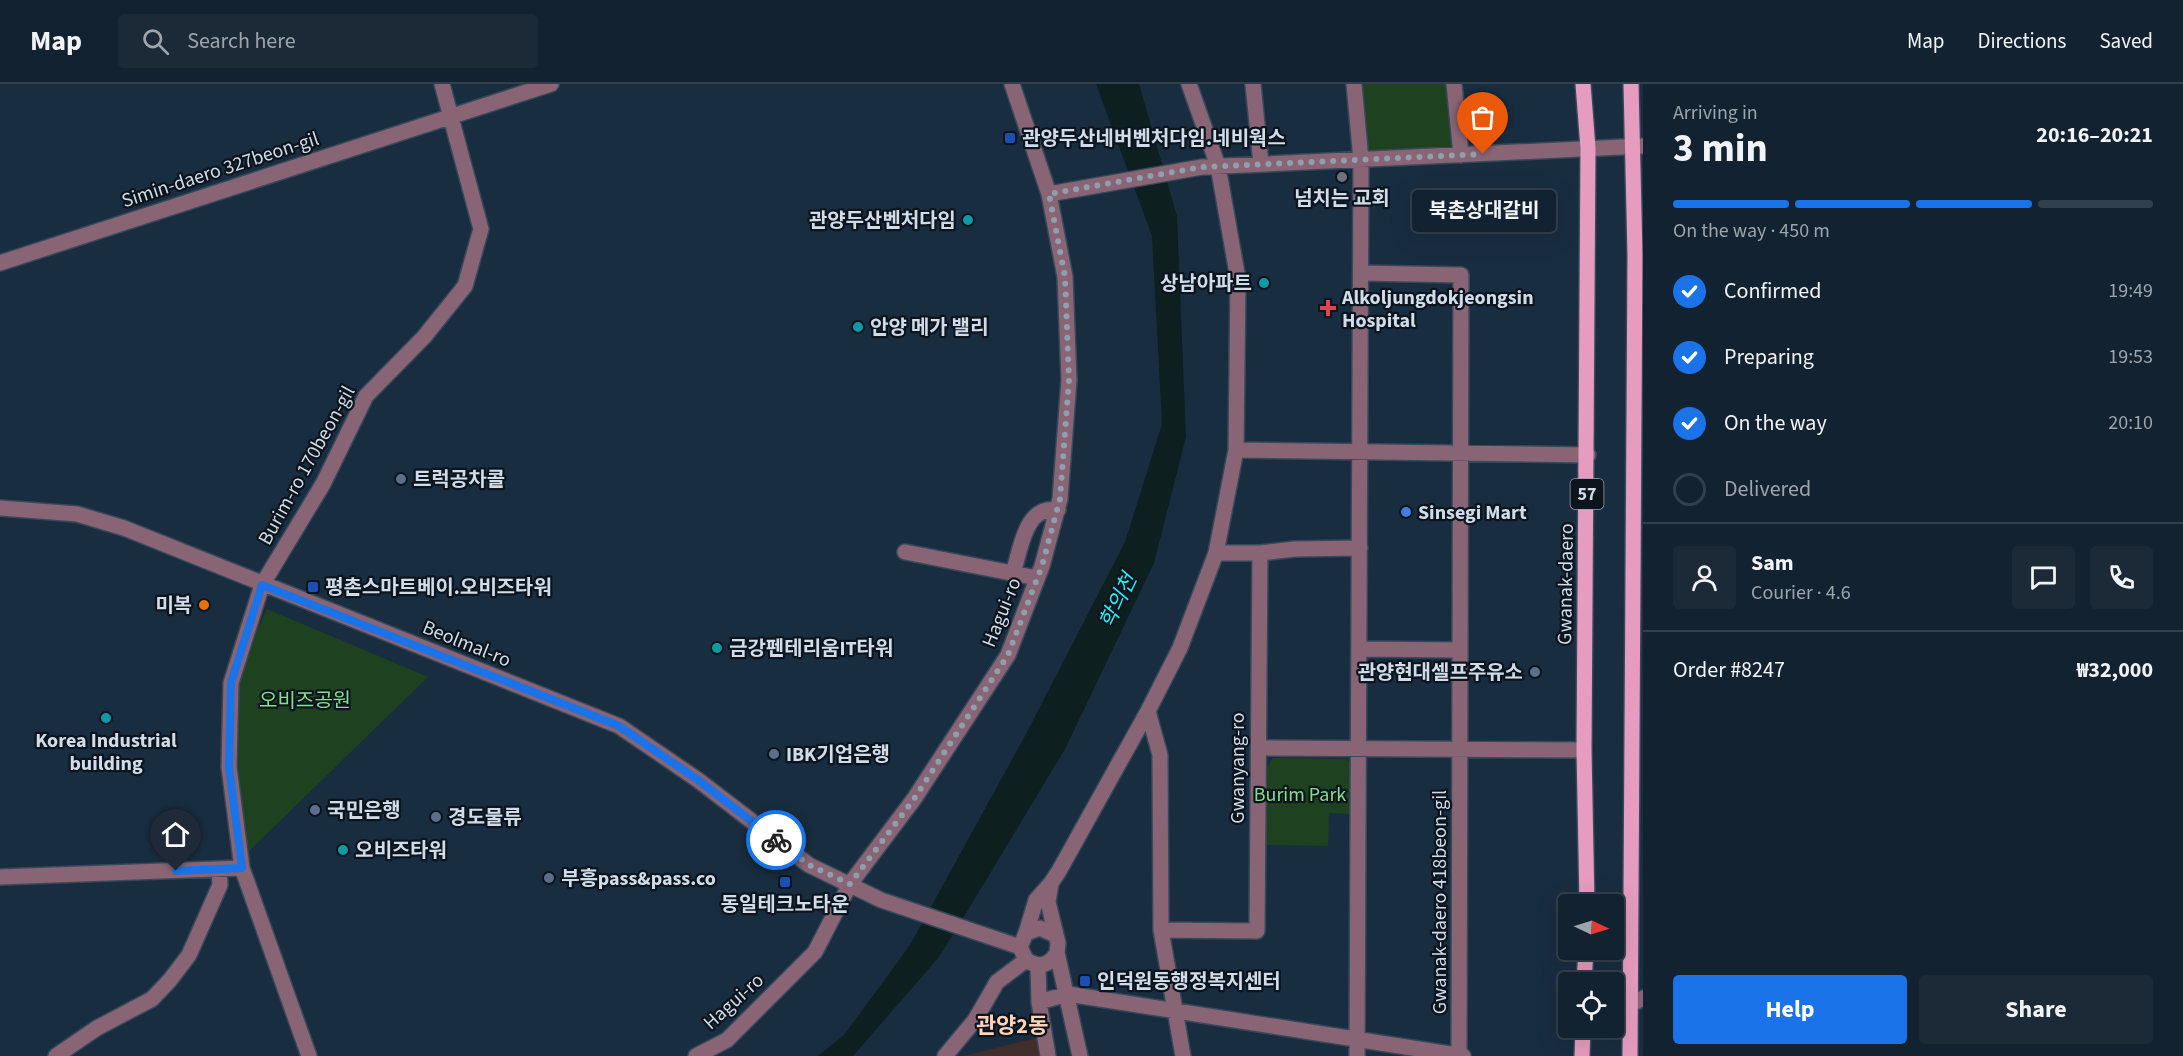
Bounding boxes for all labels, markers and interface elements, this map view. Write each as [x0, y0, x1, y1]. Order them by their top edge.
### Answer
search box [118, 14, 538, 68]
text: Map [30, 21, 82, 61]
icon: search [139, 25, 172, 58]
text: Search here [187, 25, 296, 57]
text: Map [1907, 26, 1945, 56]
text: Directions [1978, 26, 2066, 56]
text: Saved [2099, 26, 2153, 56]
pin [1457, 92, 1508, 154]
text: Arriving in [1673, 99, 1758, 127]
icon: bag [1466, 101, 1499, 134]
text: 20:16–20:21 [2036, 119, 2153, 151]
text: 3 min [1673, 121, 1768, 177]
street label: Simin-daero 327beon-gil [118, 125, 323, 215]
place label: 관양두산네버벤처다임.네비웍스 [1022, 125, 1286, 153]
marker: 관양두산네버벤처다임.네비웍스 [1003, 131, 1017, 145]
marker: 넘치는 교회 [1335, 170, 1349, 184]
place label: 넘치는 교회 [1294, 185, 1390, 213]
callout: 북촌상대갈비 [1411, 190, 1555, 232]
text: 북촌상대갈비 [1429, 197, 1539, 225]
place label: 관양두산벤처다임 [809, 207, 956, 235]
marker: 관양두산벤처다임 [961, 213, 975, 227]
text: On the way · 450 m [1673, 217, 1830, 245]
place label: 상남아파트 [1160, 270, 1252, 298]
icon: check [1673, 275, 1706, 308]
text: Confirmed [1724, 275, 1821, 307]
marker: 상남아파트 [1257, 276, 1271, 290]
text: 19:49 [2108, 277, 2153, 305]
place label: Alkoljungdokjeongsin Hospital [1341, 284, 1534, 335]
marker: Alkoljungdokjeongsin Hospital [1319, 299, 1337, 317]
place label: 안양 메가 밸리 [870, 314, 988, 342]
marker: 안양 메가 밸리 [851, 320, 865, 334]
icon: check [1673, 341, 1706, 374]
text: Preparing [1724, 341, 1814, 373]
text: 19:53 [2108, 343, 2153, 371]
street label: Burim-ro 170beon-gil [252, 381, 362, 550]
icon: check [1673, 407, 1706, 440]
text: On the way [1724, 407, 1827, 439]
text: 20:10 [2108, 409, 2153, 437]
place label: 트럭공차콜 [413, 466, 505, 494]
marker: 트럭공차콜 [394, 472, 408, 486]
text: Delivered [1724, 473, 1811, 505]
road number: 57 [1570, 479, 1604, 509]
place label: Sinsegi Mart [1418, 499, 1527, 527]
marker: Sinsegi Mart [1399, 505, 1413, 519]
street label: Gwanak-daero [1551, 523, 1581, 645]
button: person [1673, 546, 1736, 609]
button: chat [2012, 546, 2075, 609]
button: phone [2090, 546, 2153, 609]
text: Sam [1751, 547, 1794, 579]
water label: 학의천 [1092, 566, 1145, 634]
street label: Hagui-ro [975, 573, 1029, 651]
place label: 평촌스마트베이.오비즈타워 [325, 574, 552, 602]
text: Courier · 4.6 [1751, 579, 1851, 607]
marker: 평촌스마트베이.오비즈타워 [306, 580, 320, 594]
place label: 미복 [155, 592, 192, 620]
marker: 미복 [197, 598, 211, 612]
street label: Beolmal-ro [418, 613, 515, 674]
place label: 금강펜테리움IT타워 [729, 635, 893, 663]
marker: 금강펜테리움IT타워 [710, 641, 724, 655]
text: Order #8247 [1673, 654, 1785, 686]
text: ₩32,000 [2077, 654, 2153, 686]
place label: 관양현대셀프주유소 [1357, 659, 1523, 687]
marker: 관양현대셀프주유소 [1528, 665, 1542, 679]
park label: 오비즈공원 [259, 687, 351, 715]
marker: Korea Industrial building [99, 711, 113, 725]
street label: Gwanyang-ro [1224, 712, 1252, 824]
place label: Korea Industrial building [35, 727, 177, 778]
place label: IBK기업은행 [786, 741, 890, 769]
marker: IBK기업은행 [767, 747, 781, 761]
park label: Burim Park [1254, 781, 1346, 809]
street label: Gwanak-daero 418beon-gil [1426, 790, 1454, 1014]
place label: 국민은행 [327, 797, 401, 825]
marker: 국민은행 [308, 803, 322, 817]
place label: 경도물류 [448, 804, 522, 832]
pin [150, 809, 201, 871]
marker: 경도물류 [429, 810, 443, 824]
courier [746, 810, 806, 870]
icon: home [159, 818, 192, 851]
icon: bike [760, 824, 793, 857]
place label: 오비즈타워 [355, 837, 447, 865]
marker: 오비즈타워 [336, 843, 350, 857]
place label: 부흥pass&pass.co [561, 865, 716, 893]
marker: 부흥pass&pass.co [542, 871, 556, 885]
marker: 동일테크노타운 [778, 875, 792, 889]
place label: 동일테크노타운 [721, 891, 849, 919]
north arrow [1558, 894, 1624, 960]
map controls [1558, 894, 1624, 1038]
street label: Hagui-ro [697, 967, 770, 1037]
place label: 인덕원동행정복지센터 [1097, 968, 1281, 996]
button: locate [1558, 972, 1624, 1038]
marker: 인덕원동행정복지센터 [1078, 974, 1092, 988]
button: Help [1673, 975, 1907, 1044]
button: Share [1919, 975, 2153, 1044]
district label: 관양2동 [976, 1010, 1048, 1042]

